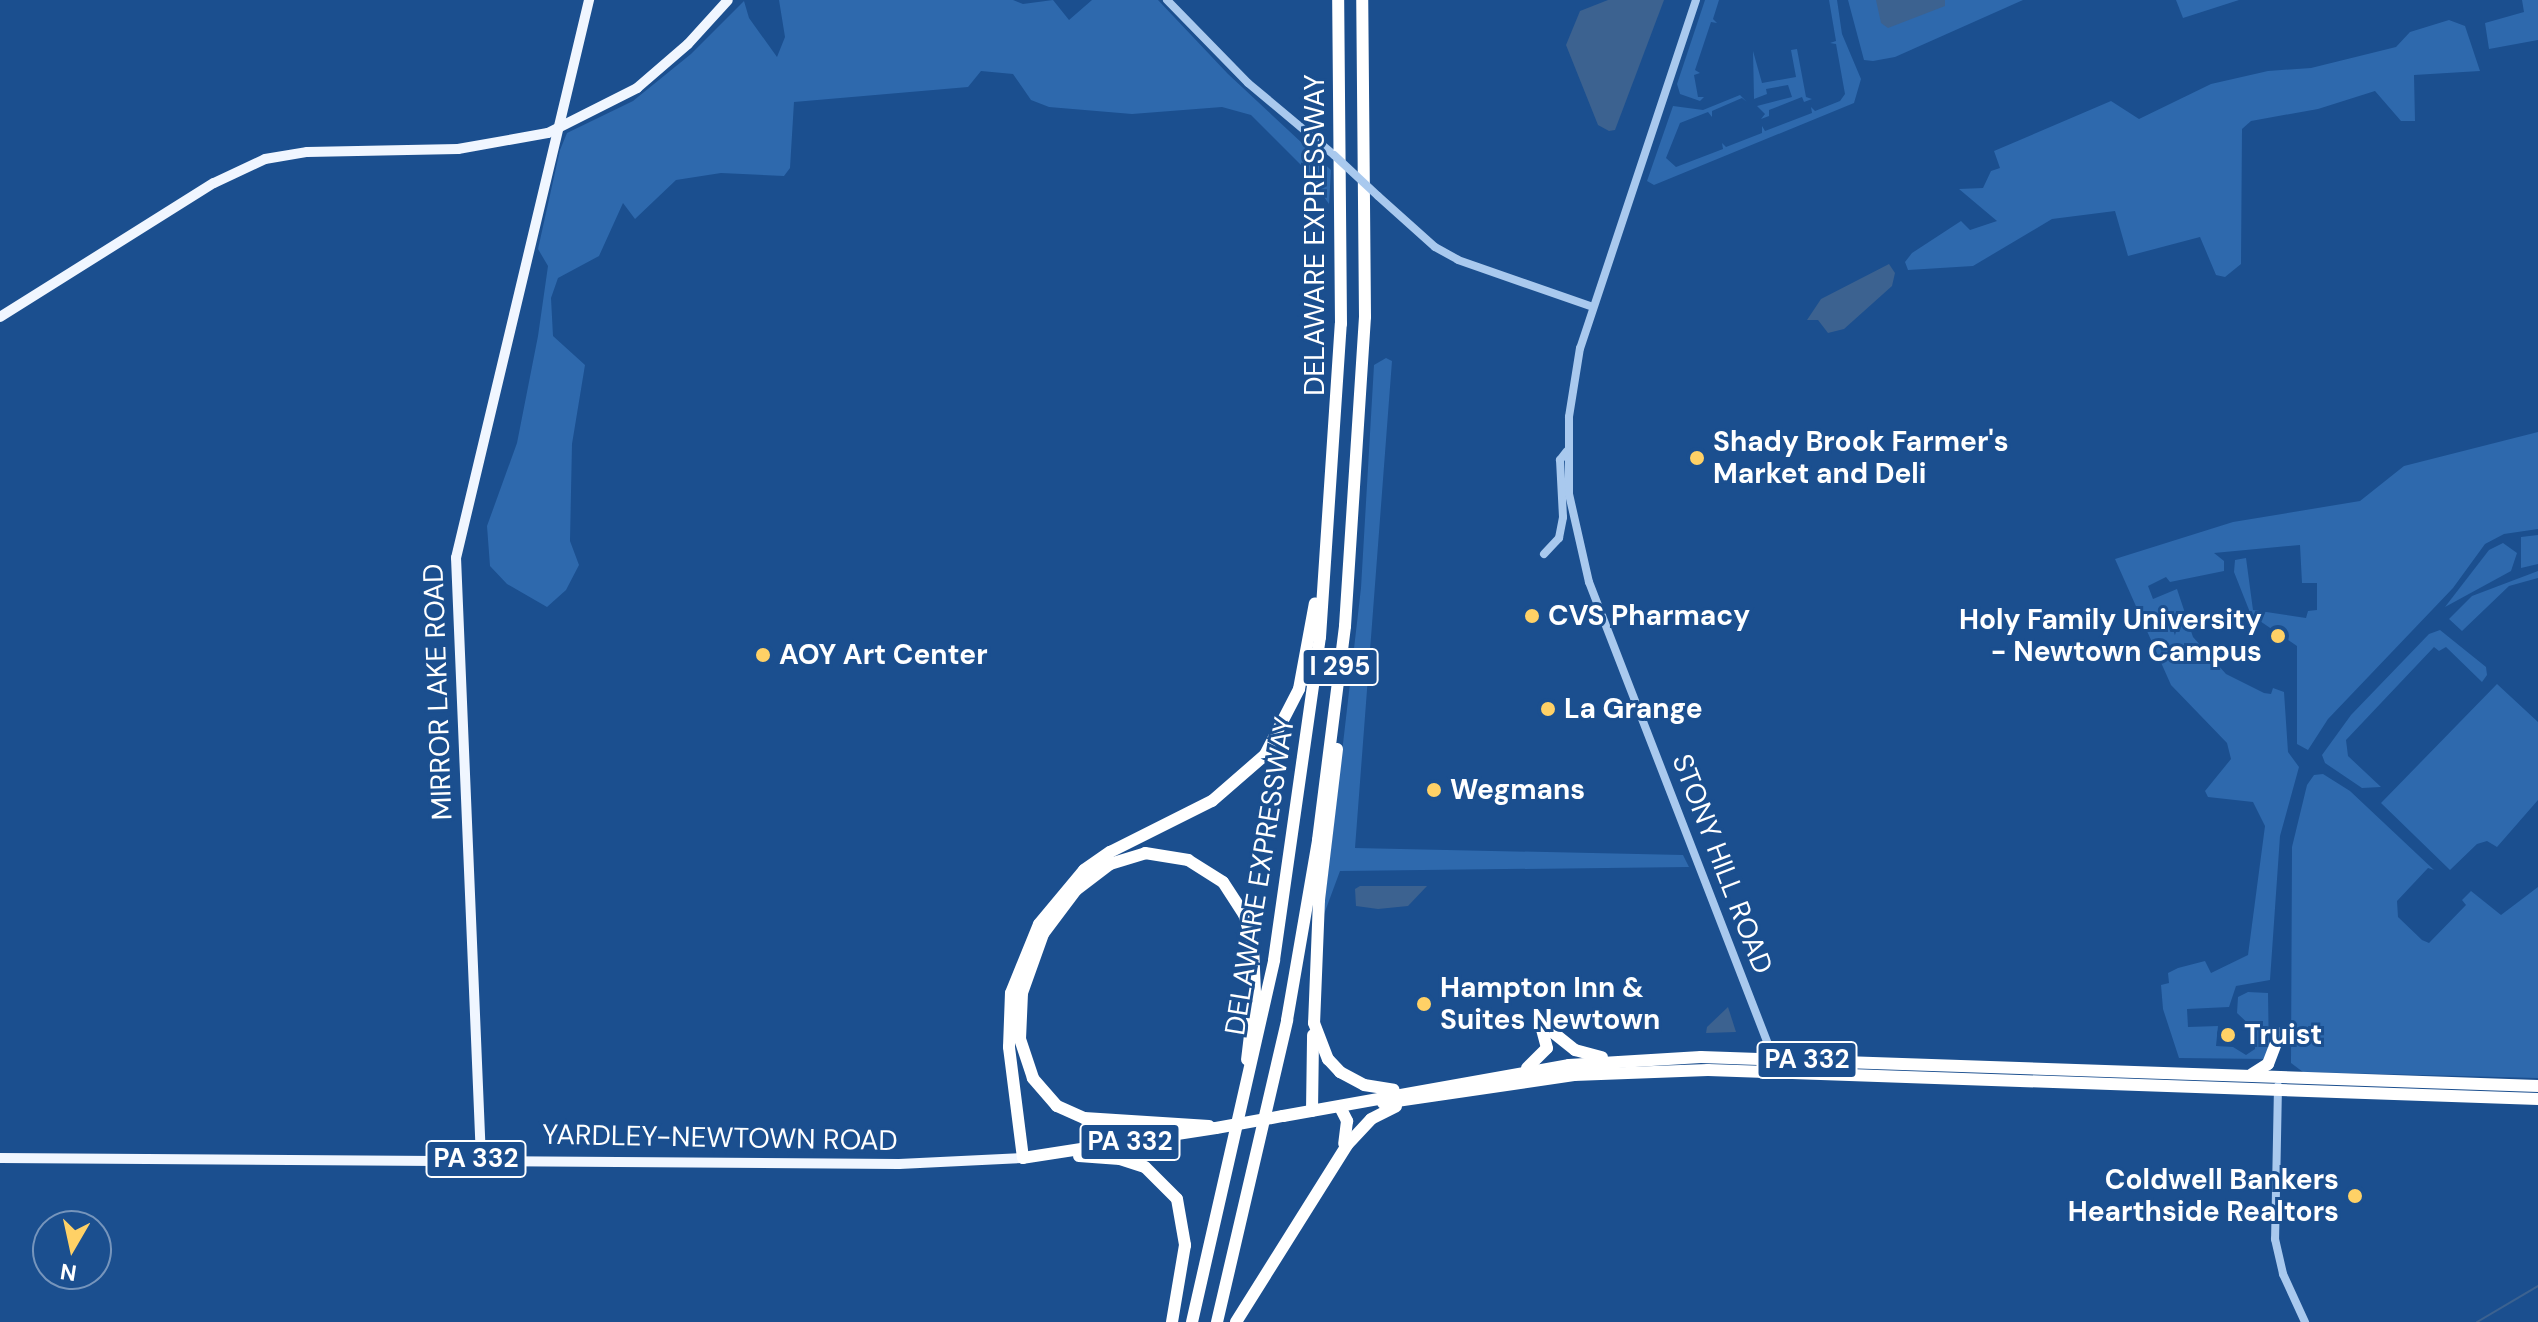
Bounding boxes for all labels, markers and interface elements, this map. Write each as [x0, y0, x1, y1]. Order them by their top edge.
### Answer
street label: DELAWARE EXPRESSWAY [1298, 74, 1332, 396]
place label: Shady Brook Farmer's Market and Deli [1713, 425, 2009, 491]
marker: Shady Brook Farmer's Market and Deli [1688, 449, 1706, 467]
street label: MIRROR LAKE ROAD [417, 563, 459, 821]
place label: CVS Pharmacy [1548, 599, 1750, 633]
place label: Holy Family University - Newtown Campus [1959, 603, 2262, 669]
marker: CVS Pharmacy [1523, 607, 1541, 625]
marker: Holy Family University - Newtown Campus [2269, 627, 2287, 645]
place label: AOY Art Center [779, 638, 988, 672]
road number: I 295 [1300, 645, 1380, 689]
marker: AOY Art Center [754, 646, 772, 664]
place label: La Grange [1564, 692, 1703, 726]
marker: La Grange [1539, 700, 1557, 718]
street label: DELAWARE EXPRESSWAY [1218, 715, 1302, 1037]
street label: STONY HILL ROAD [1665, 749, 1779, 979]
place label: Wegmans [1450, 773, 1585, 807]
marker: Wegmans [1425, 781, 1443, 799]
place label: Hampton Inn & Suites Newtown [1440, 971, 1660, 1037]
marker: Hampton Inn & Suites Newtown [1415, 995, 1433, 1013]
place label: Truist [2244, 1018, 2322, 1052]
marker: Truist [2219, 1026, 2237, 1044]
road number: PA 332 [1755, 1038, 1859, 1082]
street label: YARDLEY-NEWTOWN ROAD [542, 1118, 898, 1158]
road number: PA 332 [1078, 1120, 1182, 1164]
road number: PA 332 [424, 1137, 528, 1181]
place label: Coldwell Bankers Hearthside Realtors [2068, 1163, 2339, 1229]
marker: Coldwell Bankers Hearthside Realtors [2346, 1187, 2364, 1205]
north arrow [32, 1210, 112, 1290]
text: N [58, 1257, 79, 1288]

